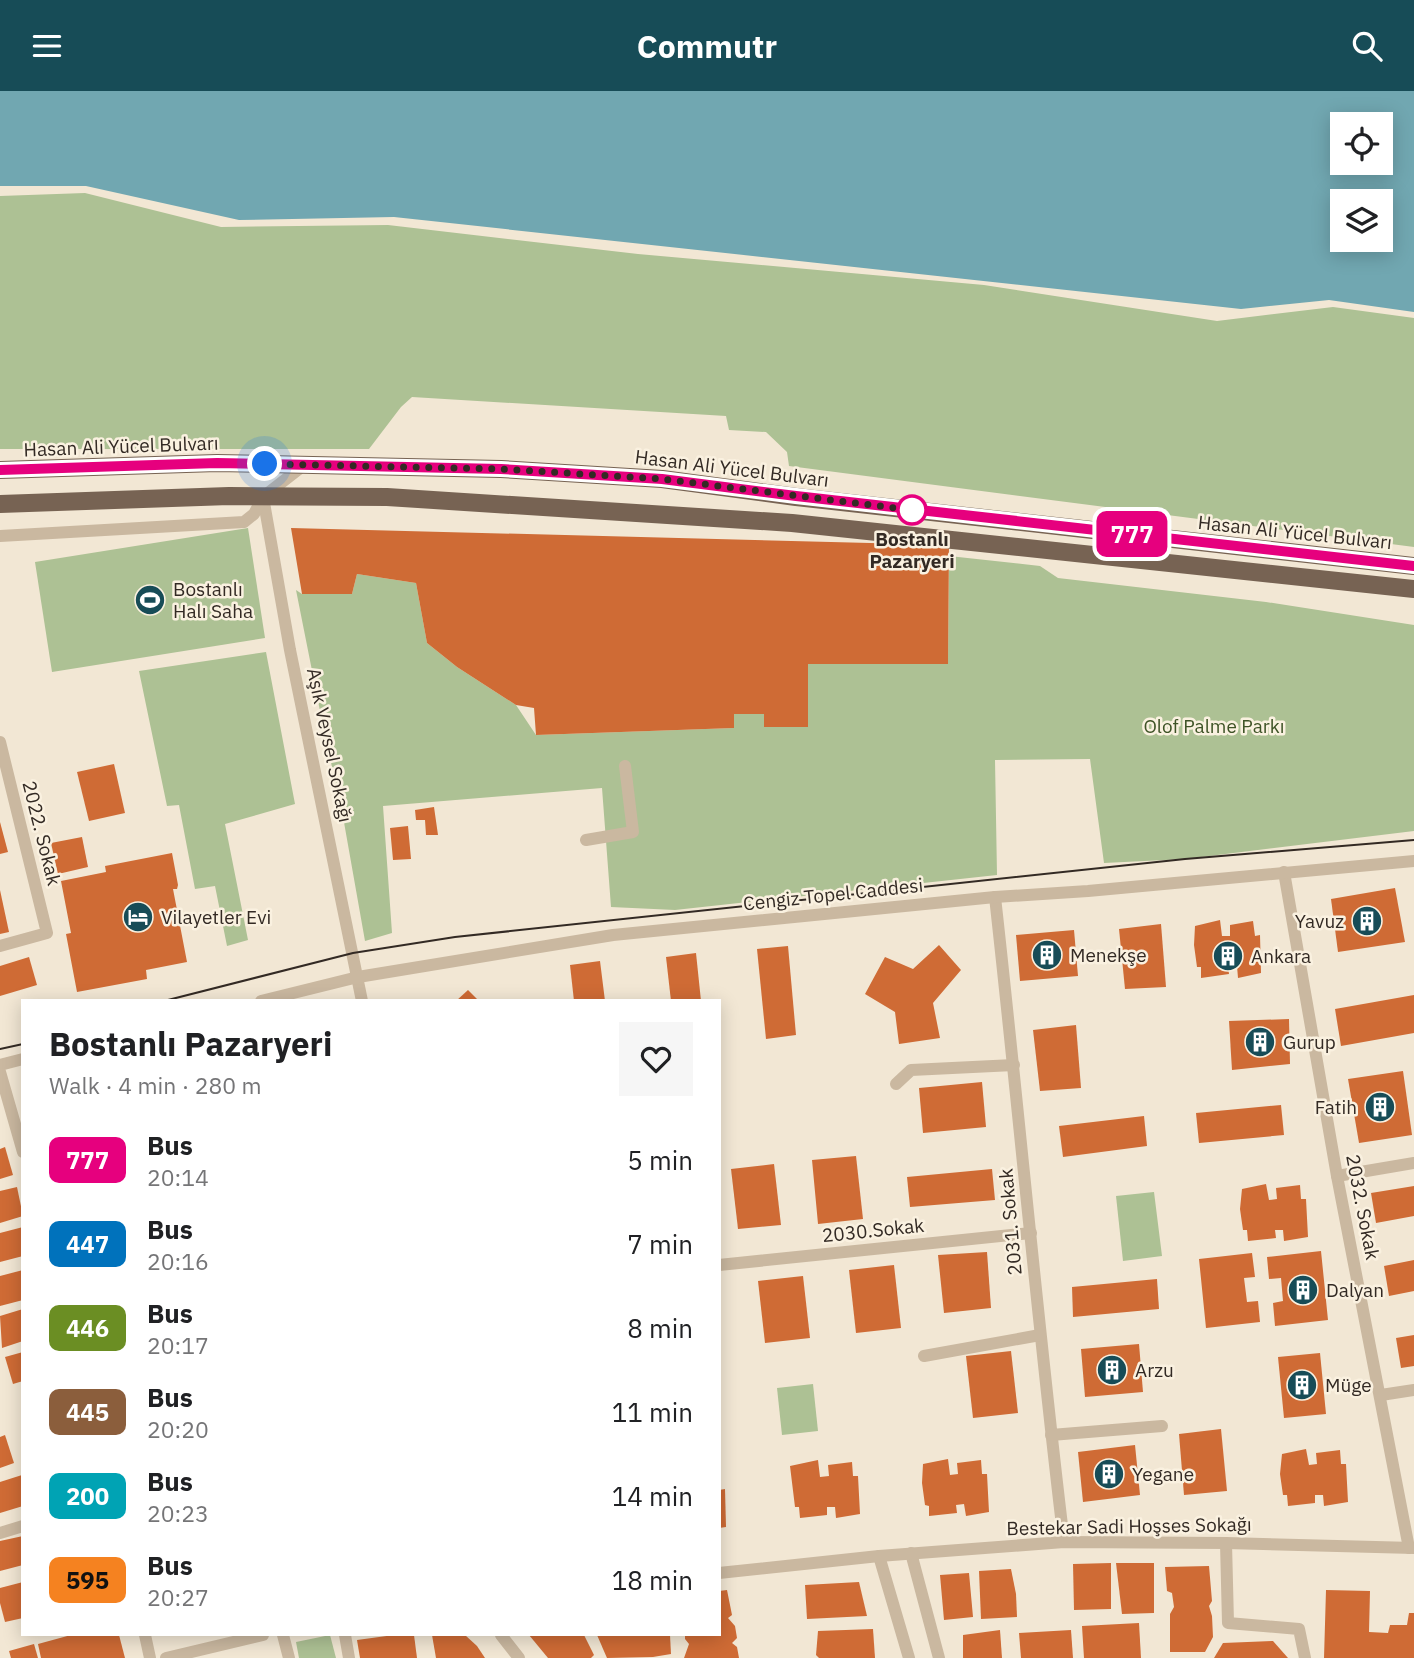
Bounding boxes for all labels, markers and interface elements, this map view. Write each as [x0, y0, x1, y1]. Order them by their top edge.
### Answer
text: Commutr [637, 25, 777, 67]
icon: menu [28, 27, 66, 65]
icon: search [1348, 27, 1386, 65]
map controls [1330, 112, 1393, 252]
button: locate [1330, 112, 1393, 175]
button: layers [1330, 189, 1393, 252]
street label: Hasan Ali Yücel Bulvarı [23, 431, 219, 461]
street label: Hasan Ali Yücel Bulvarı [634, 444, 830, 492]
your location [247, 446, 282, 481]
marker: Bostanlı Pazaryeri [897, 495, 927, 525]
street label: Hasan Ali Yücel Bulvarı [1197, 510, 1393, 554]
line badge: 777 [1092, 511, 1172, 557]
text: 777 [1110, 518, 1154, 550]
place label: Bostanlı Pazaryeri [869, 527, 955, 573]
place label: Bostanlı Halı Saha [173, 577, 253, 623]
sports icon: Bostanlı Halı Saha [133, 583, 167, 617]
street label: Aşık Veysel Sokağı [302, 666, 358, 824]
park label: Olof Palme Parkı [1143, 714, 1285, 738]
street label: 2022. Sokak [17, 778, 67, 888]
street label: Cengiz Topel Caddesi [742, 873, 924, 915]
hotel icon: Vilayetler Evi [121, 900, 155, 934]
building icon: Yavuz [1350, 904, 1384, 938]
place label: Vilayetler Evi [161, 905, 271, 929]
place label: Yavuz [1295, 909, 1344, 933]
building icon: Menekşe [1030, 938, 1064, 972]
building icon: Ankara [1211, 939, 1245, 973]
place label: Menekşe [1070, 943, 1147, 967]
place label: Ankara [1251, 944, 1311, 968]
text: Bostanlı Pazaryeri [49, 1022, 332, 1065]
button: heart [619, 1022, 693, 1096]
building icon: Gurup [1243, 1025, 1277, 1059]
place label: Gurup [1283, 1030, 1336, 1054]
text: Walk · 4 min · 280 m [49, 1070, 262, 1100]
building icon: Fatih [1363, 1090, 1397, 1124]
place label: Fatih [1315, 1095, 1357, 1119]
text: Bus [147, 1128, 193, 1162]
text: 5 min [627, 1143, 693, 1177]
text: 777 [66, 1144, 109, 1176]
street label: 2032. Sokak [1341, 1152, 1385, 1262]
text: 20:14 [147, 1162, 209, 1192]
street label: 2031. Sokak [993, 1168, 1027, 1276]
text: Bus [147, 1212, 193, 1246]
street label: 2030.Sokak [821, 1213, 925, 1247]
text: 7 min [627, 1227, 693, 1261]
text: 447 [66, 1228, 109, 1260]
text: 20:16 [147, 1246, 209, 1276]
building icon: Dalyan [1286, 1273, 1320, 1307]
place label: Dalyan [1326, 1278, 1384, 1302]
text: Bus [147, 1296, 193, 1330]
text: 8 min [627, 1311, 693, 1345]
text: 446 [66, 1312, 109, 1344]
text: 20:17 [147, 1330, 209, 1360]
building icon: Arzu [1095, 1353, 1129, 1387]
place label: Arzu [1135, 1358, 1174, 1382]
building icon: Müge [1285, 1368, 1319, 1402]
place label: Müge [1325, 1373, 1372, 1397]
text: Bus [147, 1380, 193, 1414]
text: 11 min [612, 1395, 693, 1429]
text: 445 [66, 1396, 109, 1428]
text: 20:20 [147, 1414, 209, 1444]
building icon: Yegane [1092, 1457, 1126, 1491]
place label: Yegane [1132, 1462, 1194, 1486]
text: Bus [147, 1464, 193, 1498]
text: 14 min [612, 1479, 693, 1513]
text: 200 [66, 1480, 109, 1512]
text: 20:23 [147, 1498, 209, 1528]
street label: Bestekar Sadi Hoşses Sokağı [1006, 1512, 1252, 1540]
text: Bus [147, 1548, 193, 1582]
text: 18 min [612, 1563, 693, 1597]
text: 595 [66, 1564, 109, 1596]
text: 20:27 [147, 1582, 209, 1612]

